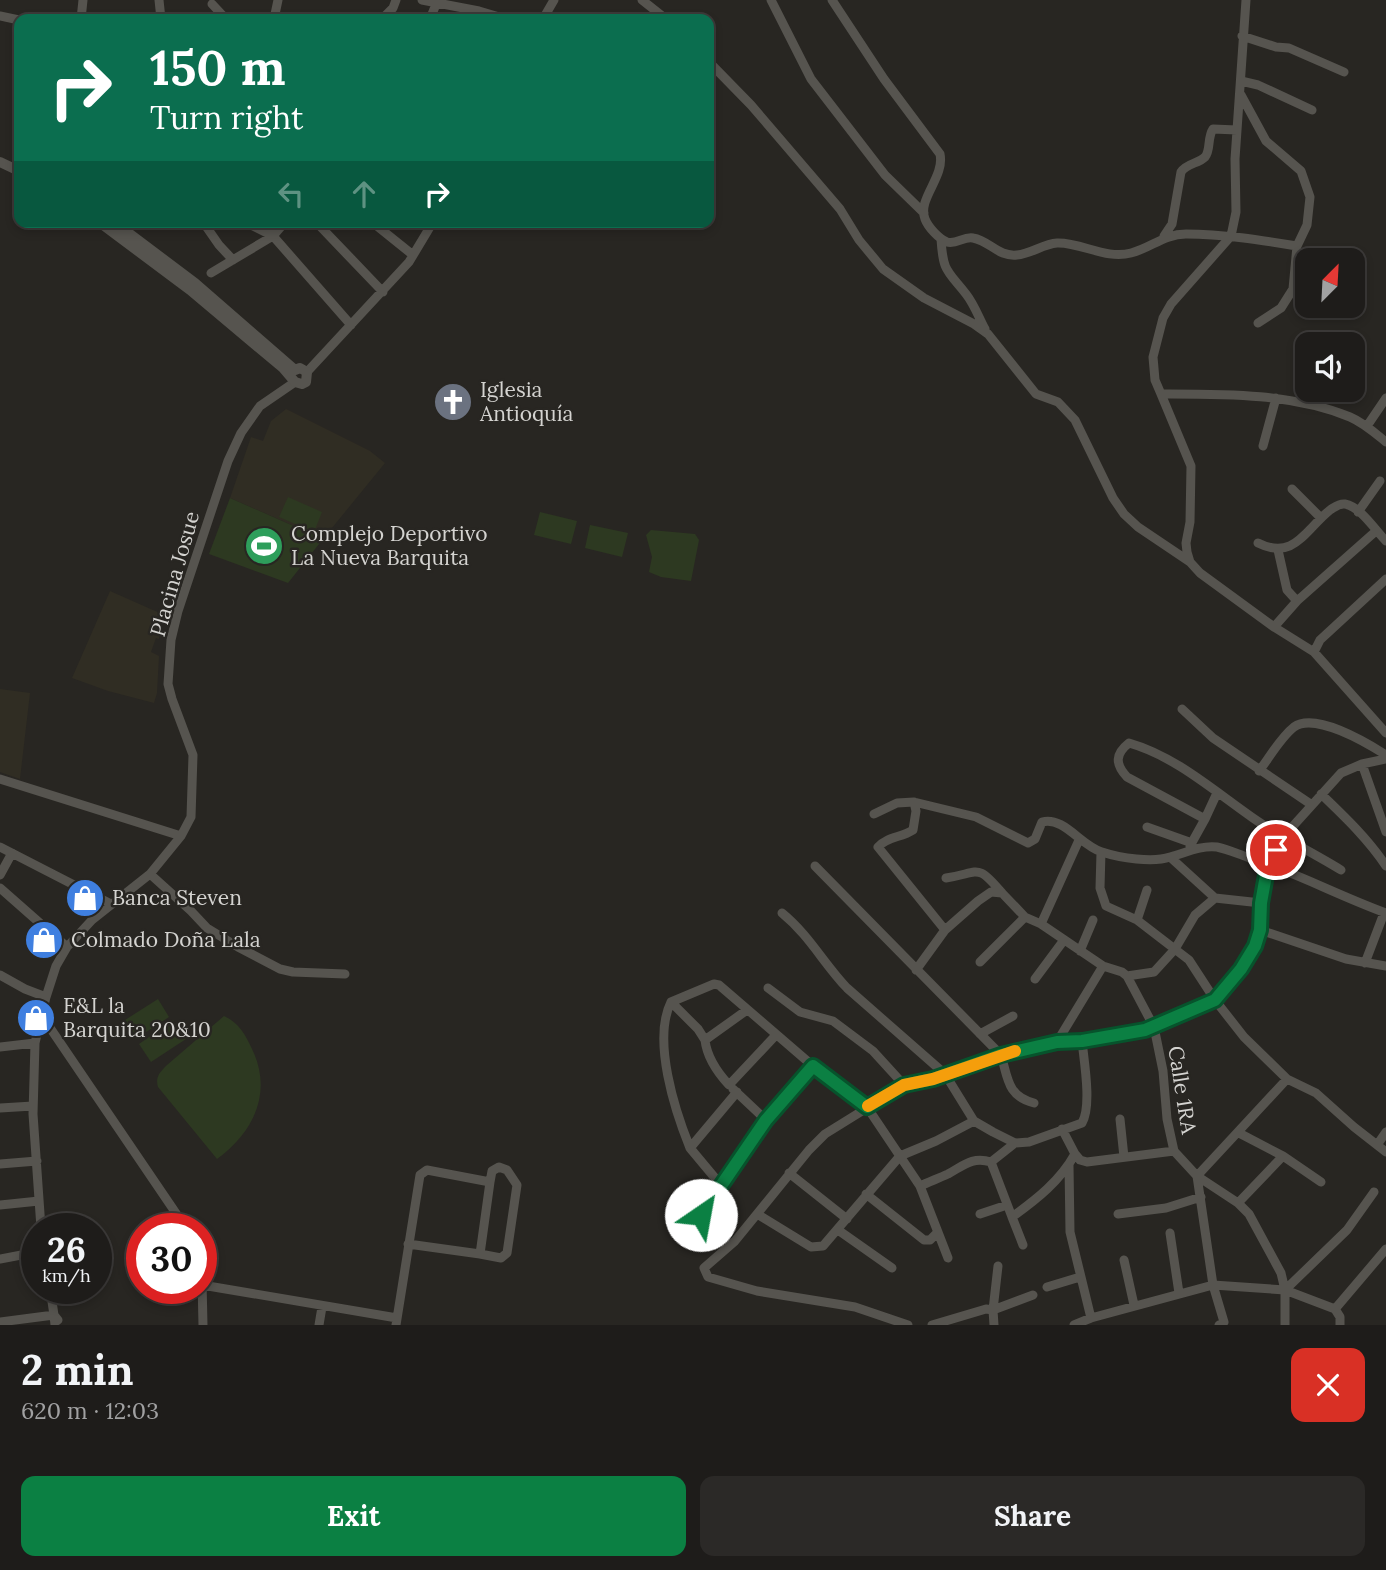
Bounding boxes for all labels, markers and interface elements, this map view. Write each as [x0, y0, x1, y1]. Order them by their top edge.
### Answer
text: 150 m [150, 36, 286, 98]
icon: right [35, 42, 126, 133]
text: Turn right [150, 97, 303, 138]
icon: left [272, 175, 310, 213]
icon: ahead [345, 175, 383, 213]
icon: right [418, 175, 456, 213]
north arrow [1295, 248, 1365, 318]
map controls [1295, 248, 1365, 402]
button: sound [1295, 332, 1365, 402]
place label: Iglesia Antioquía [479, 376, 574, 427]
church icon: Iglesia Antioquía [432, 381, 474, 423]
street label: Placina Josue [144, 508, 205, 640]
place label: Complejo Deportivo La Nueva Barquita [291, 520, 488, 571]
sports icon: Complejo Deportivo La Nueva Barquita [243, 525, 285, 567]
pin [1246, 820, 1306, 880]
icon: arrive [1257, 831, 1295, 869]
shop icon: Banca Steven [64, 877, 106, 919]
place label: Banca Steven [112, 884, 242, 911]
shop icon: Colmado Doña Lala [23, 919, 65, 961]
place label: Colmado Doña Lala [71, 926, 261, 953]
place label: E&L la Barquita 20&10 [63, 992, 211, 1043]
shop icon: E&L la Barquita 20&10 [15, 997, 57, 1039]
street label: Calle 1RA [1162, 1044, 1203, 1137]
position arrow [664, 1178, 738, 1252]
speed limit sign: 30 [126, 1213, 217, 1304]
text: 26 [47, 1227, 86, 1272]
text: km/h [42, 1264, 91, 1287]
text: 2 min [21, 1343, 134, 1397]
button: close [1291, 1348, 1365, 1422]
text: 620 m · 12:03 [21, 1396, 159, 1425]
button: Exit [21, 1476, 686, 1556]
button: Share [700, 1476, 1365, 1556]

